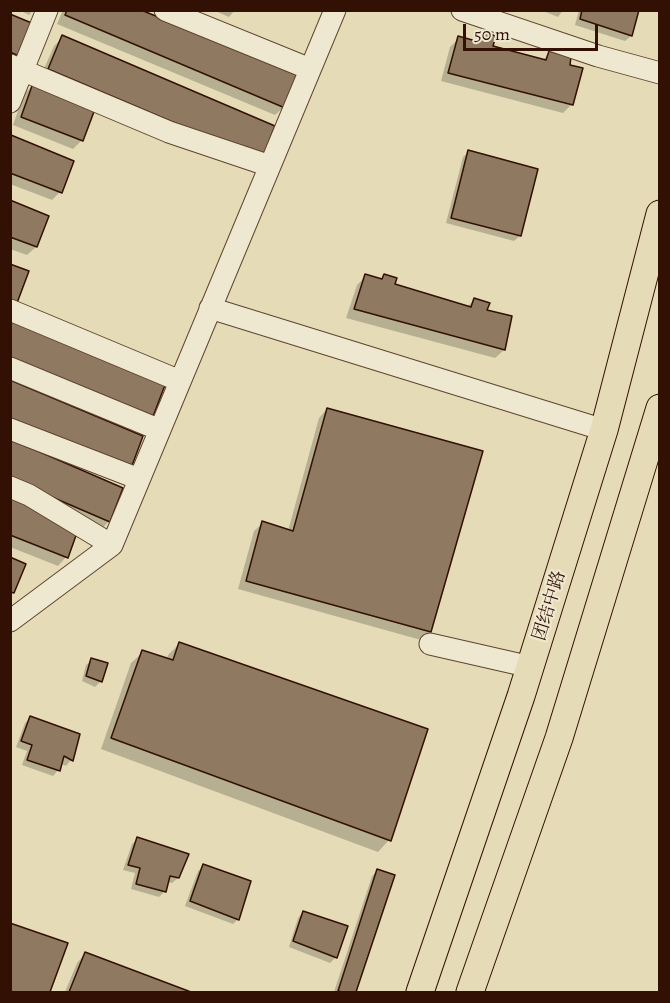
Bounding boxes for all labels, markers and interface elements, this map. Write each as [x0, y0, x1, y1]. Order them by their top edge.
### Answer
scale bar [466, 12, 601, 50]
text: 50 m [474, 22, 510, 46]
street label: 团结中路 [529, 568, 571, 644]

